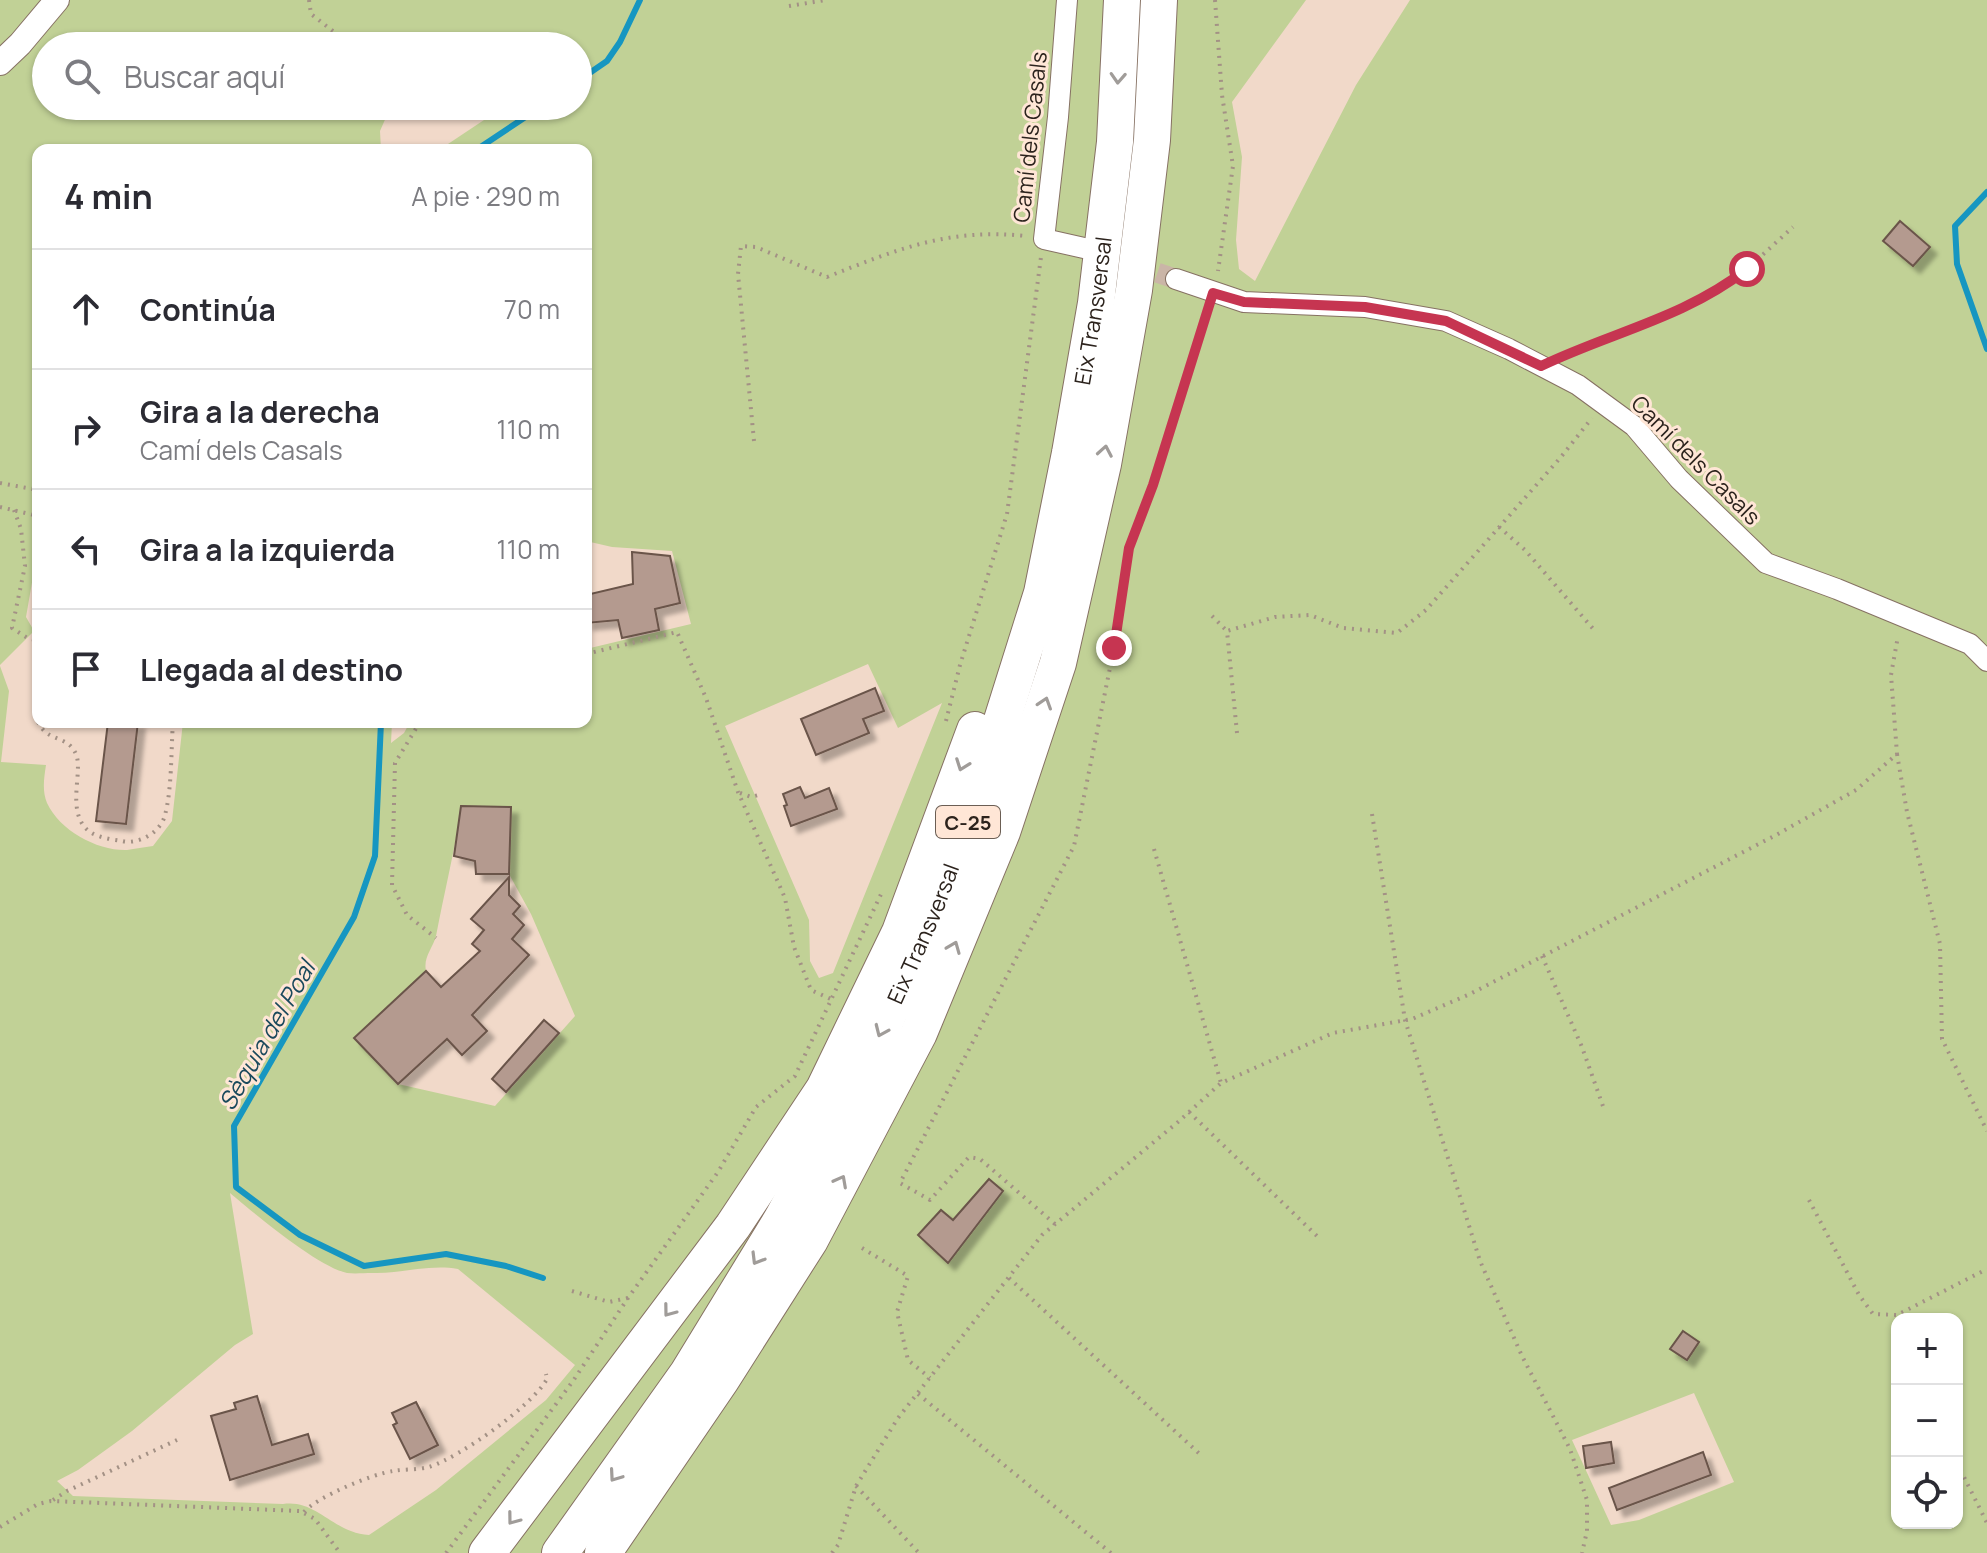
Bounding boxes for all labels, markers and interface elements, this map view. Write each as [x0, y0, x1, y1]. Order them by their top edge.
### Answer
search box [32, 32, 592, 120]
street label: Camí dels Casals [1006, 50, 1054, 224]
icon: search [60, 54, 104, 98]
text: Buscar aquí [124, 56, 285, 97]
one-way arrow [1110, 72, 1127, 85]
text: 4 min [64, 173, 153, 219]
text: A pie · 290 m [411, 178, 560, 214]
street label: Eix Transversal [1067, 235, 1119, 387]
route start [1729, 251, 1765, 287]
icon: ahead [64, 287, 108, 331]
text: Continúa [140, 289, 276, 330]
text: 70 m [504, 291, 560, 327]
street label: Camí dels Casals [1625, 389, 1767, 531]
text: Gira a la derecha [140, 391, 380, 432]
icon: right [64, 407, 108, 451]
text: 110 m [497, 411, 560, 447]
text: Camí dels Casals [140, 432, 343, 468]
one-way arrow [1096, 444, 1113, 457]
icon: left [64, 527, 108, 571]
text: Gira a la izquierda [140, 529, 395, 570]
text: 110 m [497, 531, 560, 567]
route end [1096, 630, 1132, 666]
icon: arrive [64, 647, 108, 691]
text: Llegada al destino [140, 649, 403, 690]
one-way arrow [1035, 697, 1051, 711]
one-way arrow [955, 757, 972, 771]
road number: C-25 [936, 806, 1000, 838]
street label: Eix Transversal [880, 859, 966, 1009]
one-way arrow [944, 941, 961, 955]
water label: Sèquia del Poal [210, 951, 324, 1116]
one-way arrow [875, 1022, 891, 1037]
one-way arrow [832, 1174, 847, 1189]
one-way arrow [752, 1250, 767, 1265]
one-way arrow [665, 1302, 679, 1317]
map controls [1891, 1313, 1963, 1529]
button: + [1891, 1313, 1963, 1385]
button: − [1891, 1385, 1963, 1457]
button: locate [1891, 1457, 1963, 1529]
one-way arrow [610, 1467, 625, 1482]
one-way arrow [508, 1510, 522, 1525]

